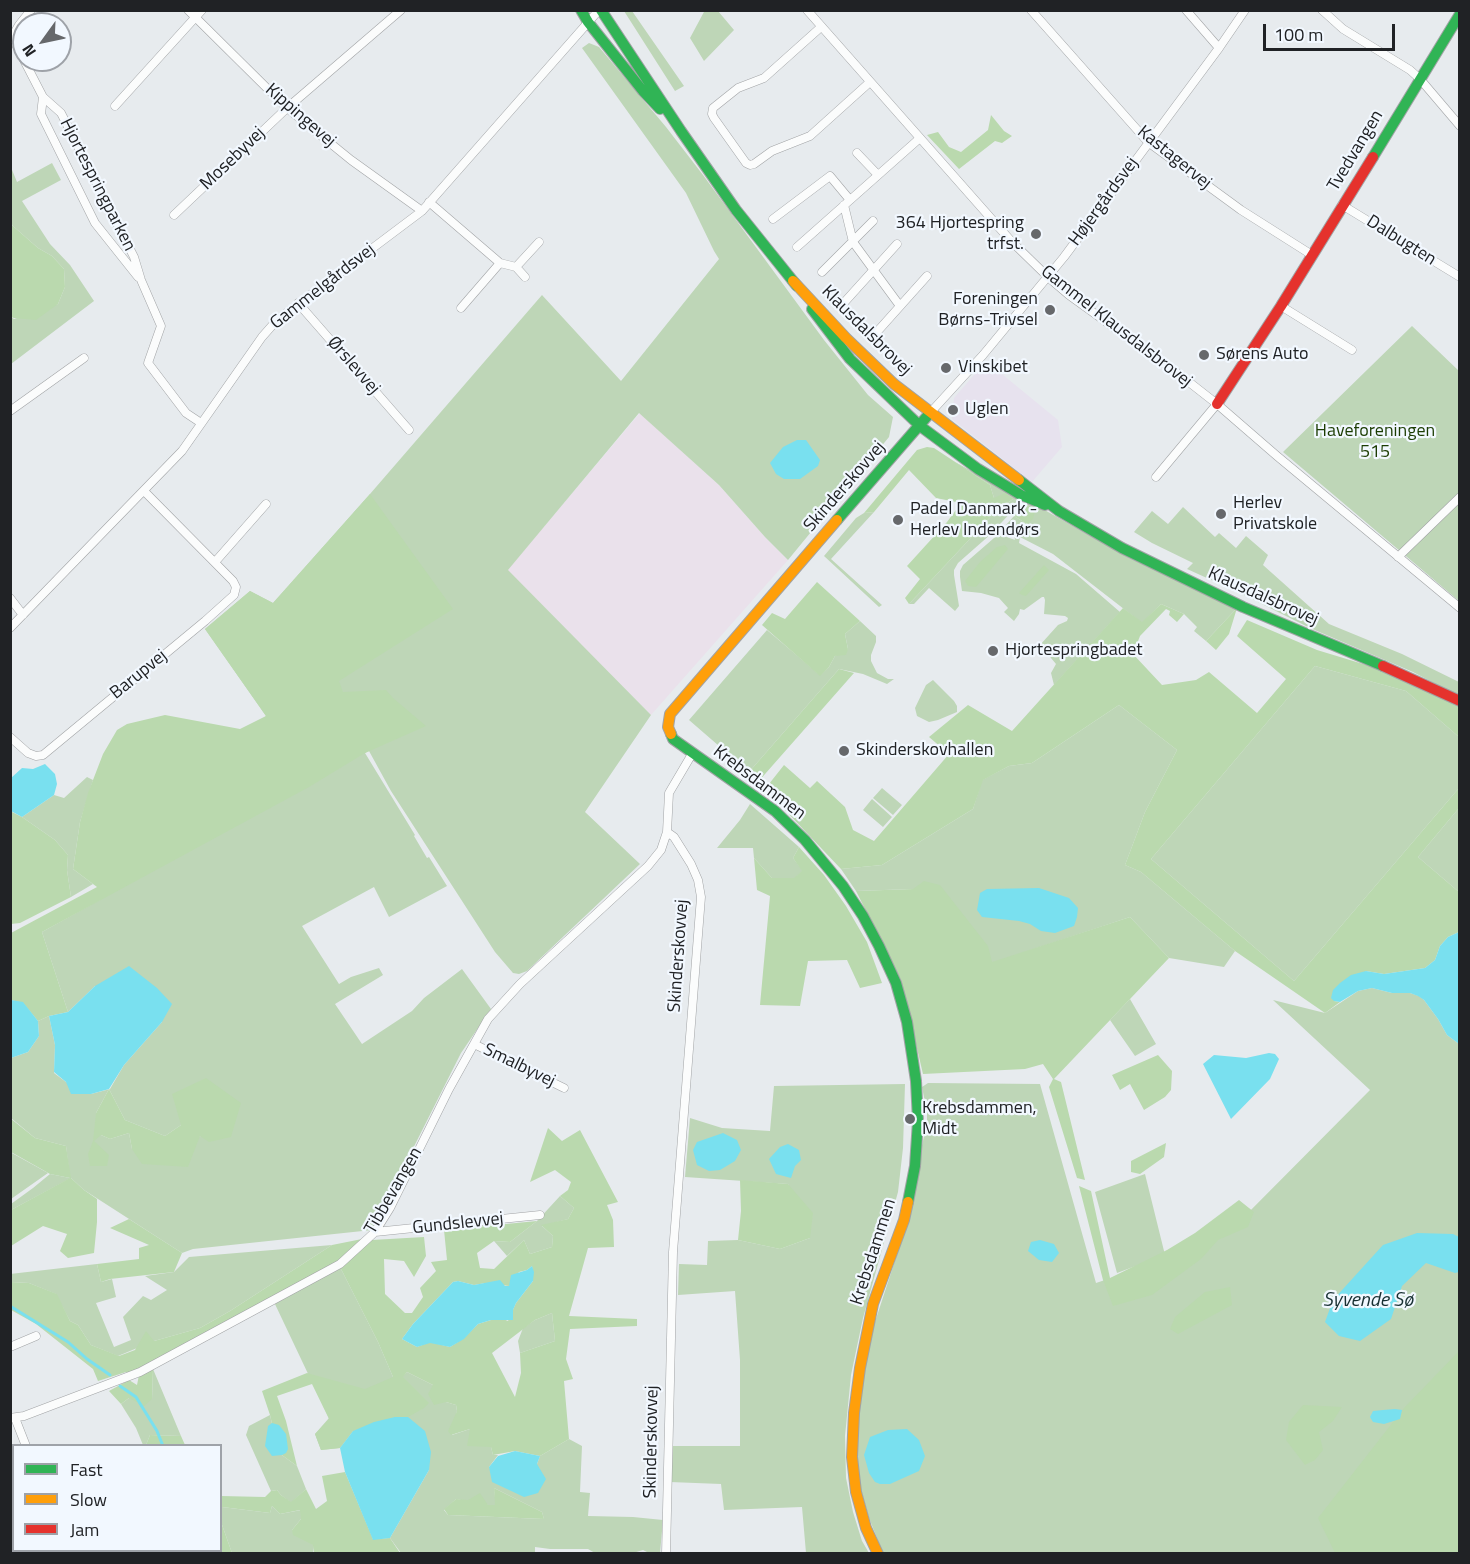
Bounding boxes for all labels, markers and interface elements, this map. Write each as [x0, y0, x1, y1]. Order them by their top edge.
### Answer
north arrow [12, 12, 72, 72]
scale bar [1266, 12, 1398, 50]
text: 100 m [1274, 21, 1323, 48]
text: N [15, 40, 42, 62]
street label: Kippingevej [260, 79, 340, 153]
street label: Tvedvangen [1323, 107, 1389, 195]
street label: Hjortespringparken [54, 115, 140, 255]
street label: Kastagervej [1133, 122, 1215, 194]
street label: Mosebyvej [196, 123, 270, 195]
street label: Højergårdsvej [1065, 153, 1143, 251]
street label: Dalbugten [1362, 211, 1440, 271]
place label: 364 Hjortespring trfst. [896, 213, 1024, 256]
marker: 364 Hjortespring trfst. [1029, 227, 1043, 241]
street label: Gammelgårdsvej [266, 239, 380, 335]
street label: Gammel Klausdalsbrovej [1036, 261, 1196, 393]
street label: Klausdalsbrovej [816, 281, 916, 381]
place label: Foreningen Børns-Trivsel [938, 289, 1038, 332]
marker: Foreningen Børns-Trivsel [1043, 303, 1057, 317]
street label: Ørslevvej [322, 333, 384, 399]
place label: Sørens Auto [1216, 344, 1309, 366]
marker: Sørens Auto [1197, 348, 1211, 362]
place label: Vinskibet [958, 357, 1028, 379]
marker: Vinskibet [939, 361, 953, 375]
place label: Uglen [965, 399, 1009, 421]
marker: Uglen [946, 403, 960, 417]
park label: Haveforeningen 515 [1315, 421, 1435, 464]
street label: Skinderskovvej [800, 437, 890, 537]
place label: Herlev Privatskole [1233, 493, 1317, 536]
place label: Padel Danmark - Herlev Indendørs [910, 499, 1039, 542]
marker: Herlev Privatskole [1214, 507, 1228, 521]
marker: Padel Danmark - Herlev Indendørs [891, 513, 905, 527]
street label: Klausdalsbrovej [1204, 563, 1322, 631]
place label: Hjortespringbadet [1005, 640, 1143, 662]
marker: Hjortespringbadet [986, 644, 1000, 658]
street label: Barupvej [106, 646, 172, 704]
place label: Skinderskovhallen [856, 740, 993, 762]
street label: Krebsdammen [708, 741, 810, 825]
marker: Skinderskovhallen [837, 744, 851, 758]
street label: Skinderskovvej [664, 899, 694, 1013]
street label: Smalbyvej [479, 1039, 559, 1093]
place label: Krebsdammen, Midt [922, 1098, 1037, 1140]
marker: Krebsdammen, Midt [903, 1112, 917, 1126]
street label: Tibbevangen [361, 1144, 427, 1238]
street label: Krebsdammen [847, 1196, 901, 1308]
street label: Gundslevvej [411, 1208, 505, 1240]
water label: Syvende Sø [1323, 1289, 1413, 1313]
street label: Skinderskovvej [640, 1385, 664, 1499]
legend [12, 1444, 222, 1552]
text: Fast [70, 1456, 103, 1483]
text: Slow [70, 1486, 107, 1513]
text: Jam [70, 1516, 99, 1543]

